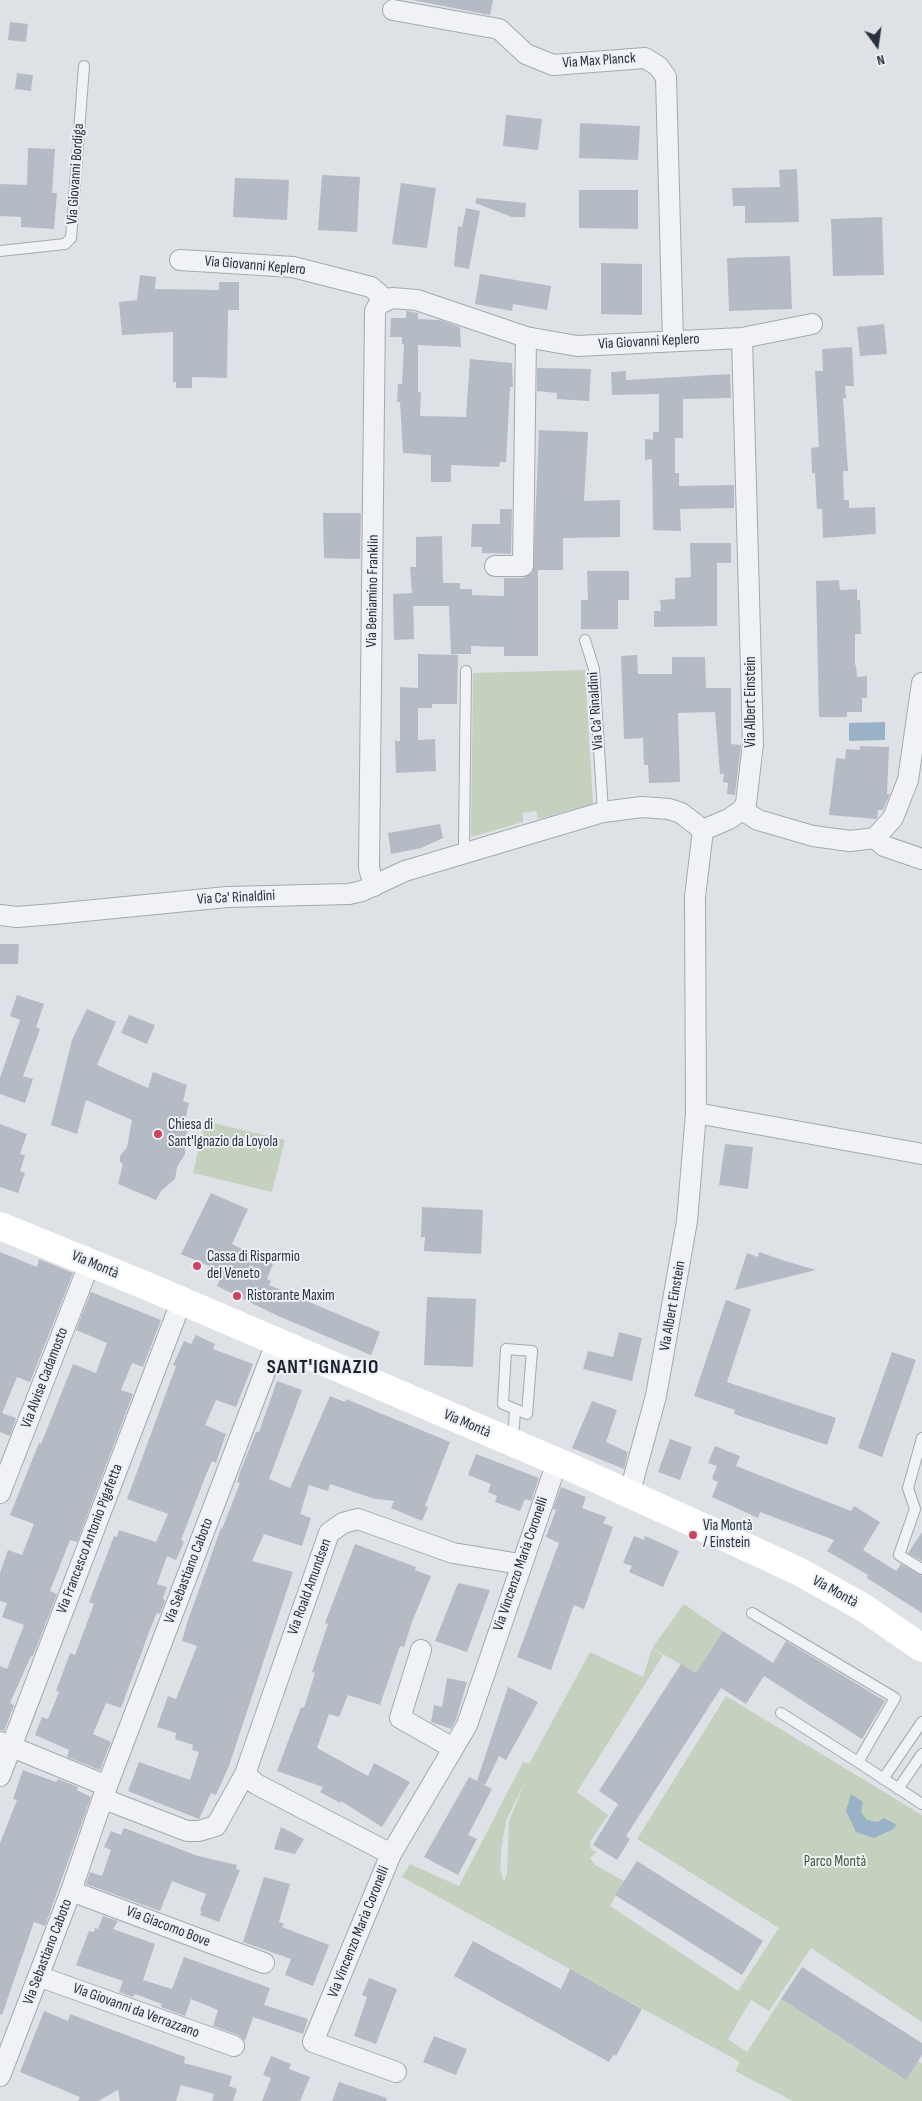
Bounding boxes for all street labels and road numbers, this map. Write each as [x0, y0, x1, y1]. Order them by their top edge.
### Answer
street label: Via Max Planck [562, 49, 636, 73]
street label: Via Giovanni Bordiga [63, 123, 89, 225]
street label: Via Giovanni Keplero [204, 253, 306, 279]
street label: Via Giovanni Keplero [598, 330, 700, 354]
street label: Via Beniamino Franklin [363, 534, 383, 648]
street label: Via Albert Einstein [742, 656, 760, 748]
street label: Via Ca' Rinaldini [584, 671, 608, 751]
street label: Via Ca' Rinaldini [196, 887, 276, 909]
street label: Via Montà [69, 1247, 121, 1283]
street label: Via Albert Einstein [656, 1259, 690, 1353]
street label: Via Alvise Cadamosto [18, 1325, 72, 1431]
street label: Via Montà [441, 1406, 493, 1442]
street label: Via Francesco Antonio Pigafetta [53, 1462, 127, 1616]
street label: Via Vincenzo Maria Coronelli [490, 1495, 552, 1633]
street label: Via Sebastiano Caboto [161, 1516, 217, 1626]
street label: Via Roald Amundsen [284, 1536, 336, 1638]
street label: Via Montà [809, 1572, 861, 1612]
street label: Via Vincenzo Maria Coronelli [324, 1863, 394, 2001]
street label: Via Sebastiano Caboto [20, 1897, 76, 2007]
street label: Via Giacomo Bove [123, 1903, 213, 1951]
street label: Via Giovanni da Verrazzano [70, 1980, 202, 2042]

